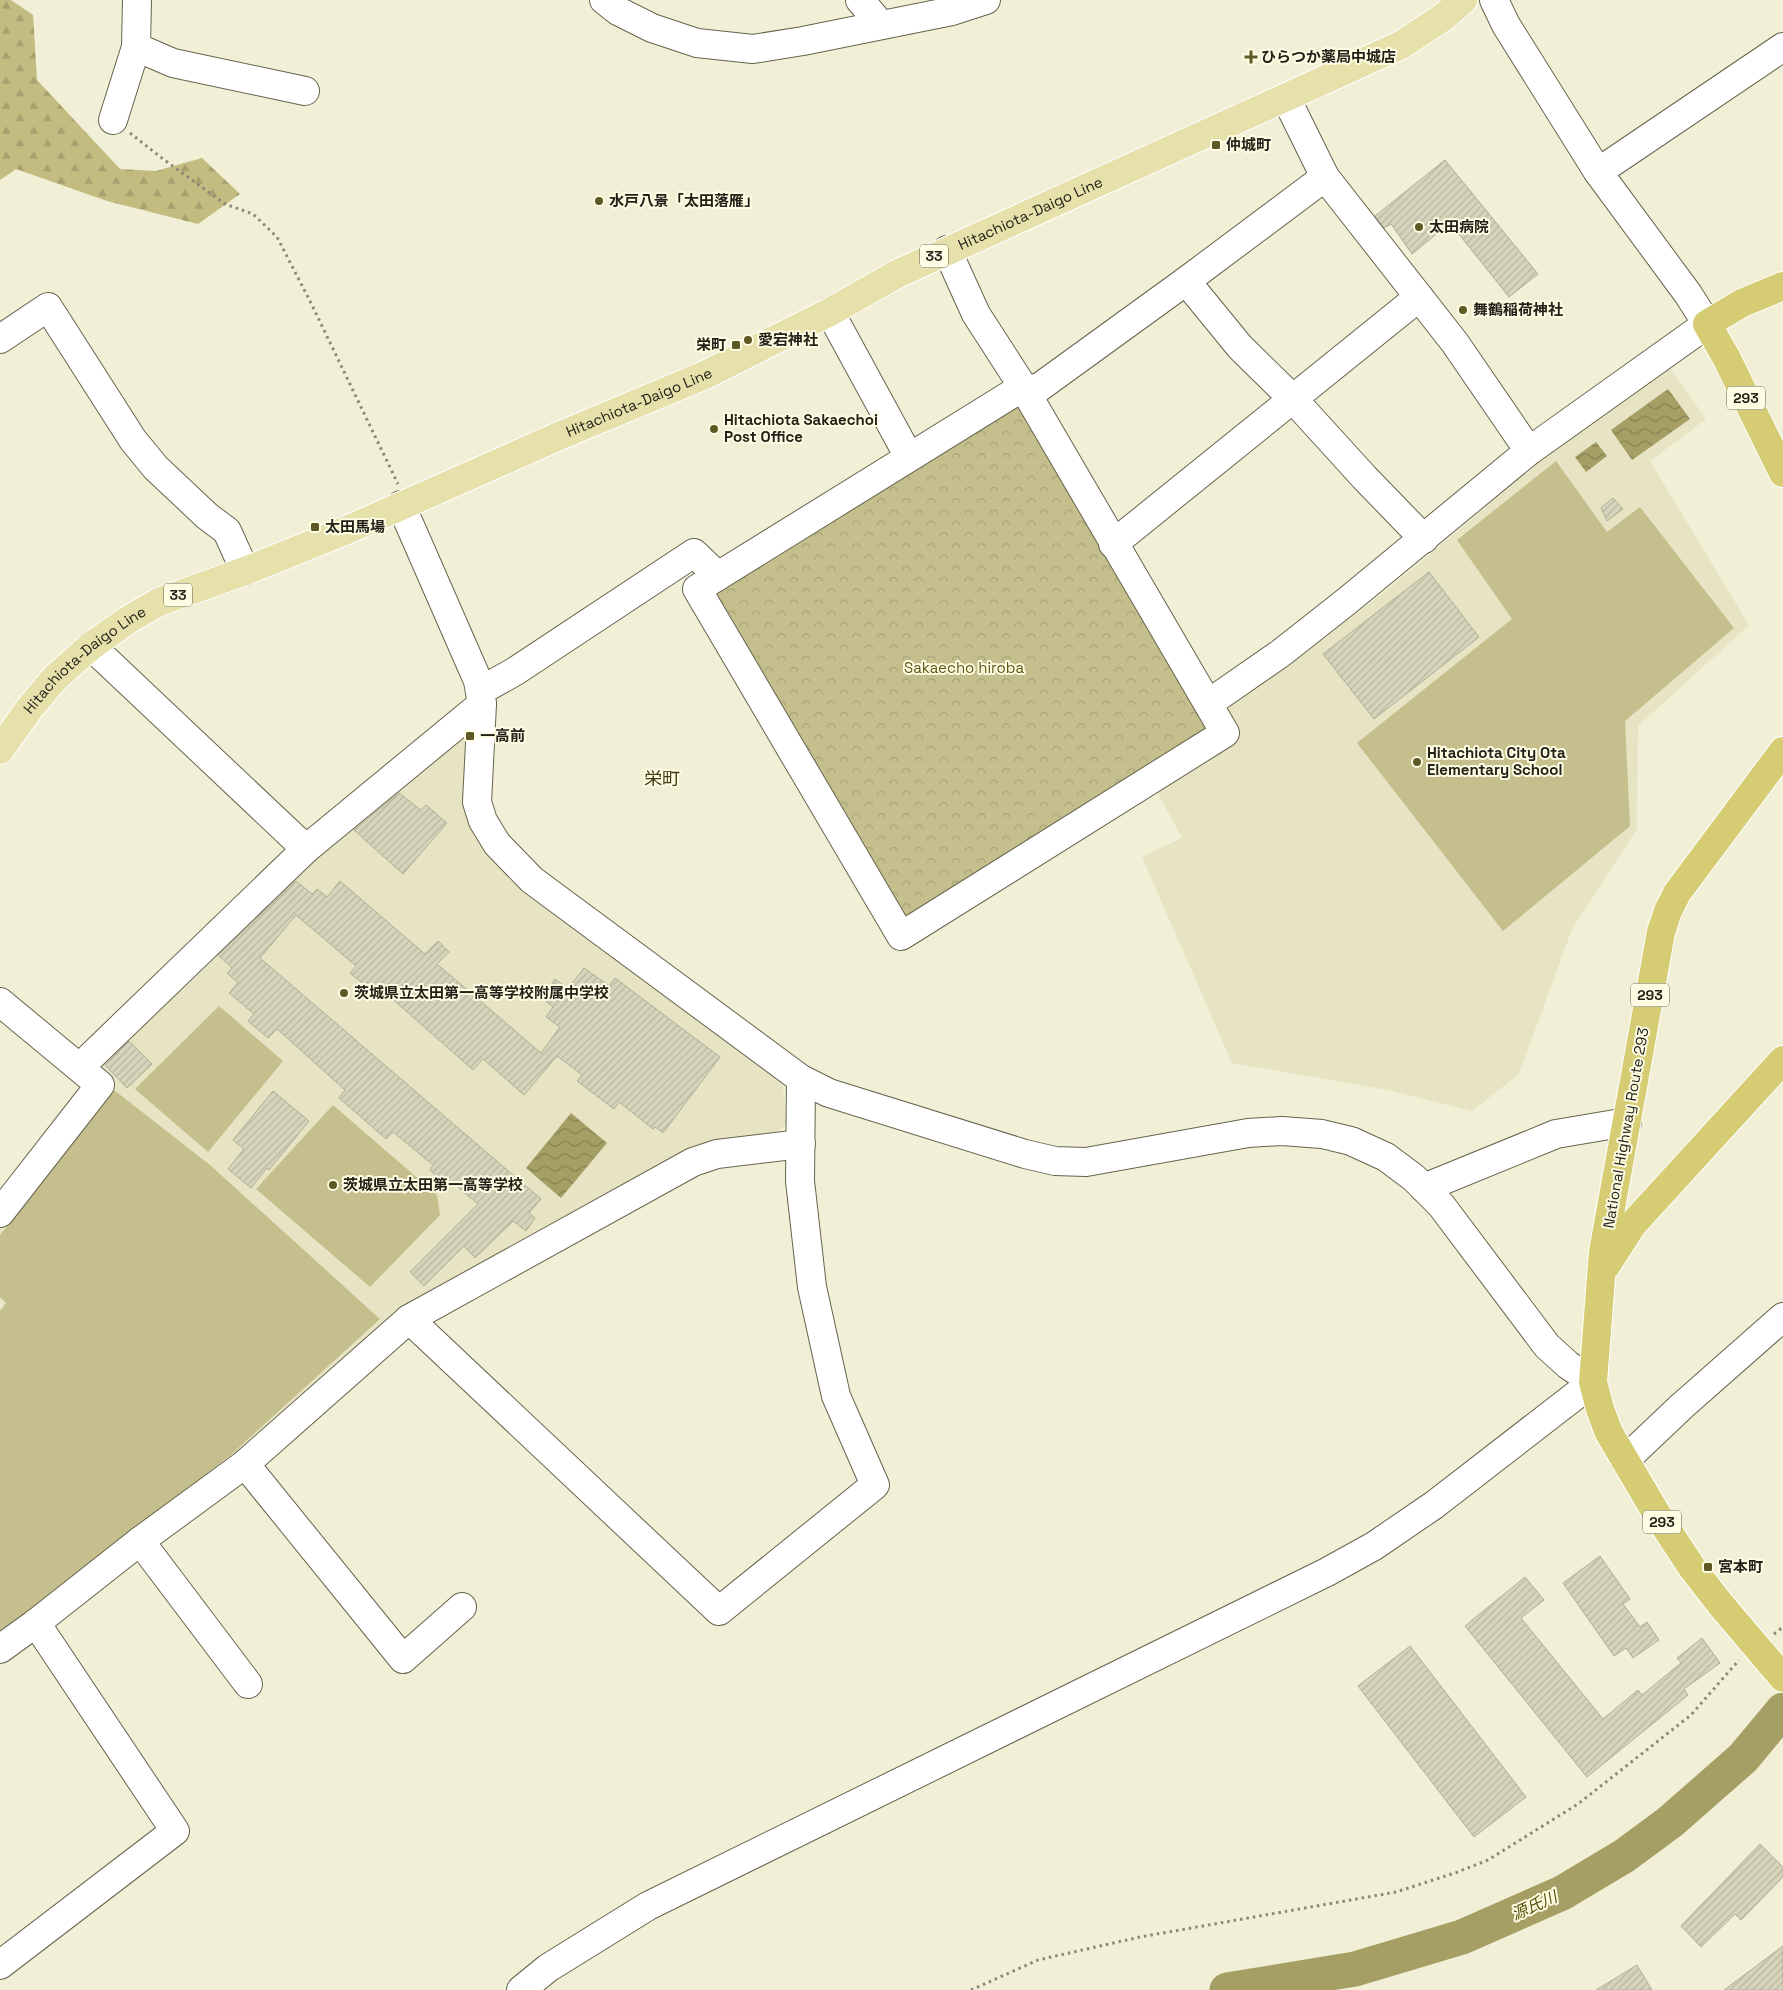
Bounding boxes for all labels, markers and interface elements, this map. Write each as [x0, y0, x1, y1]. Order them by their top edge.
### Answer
place label: ひらつか薬局中城店 [1261, 47, 1396, 66]
marker: ひらつか薬局中城店 [1245, 51, 1257, 63]
place label: 仲城町 [1226, 135, 1271, 154]
marker: 仲城町 [1210, 139, 1222, 151]
street label: Hitachiota-Daigo Line [955, 172, 1106, 254]
place label: 水戸八景「太田落雁」 [609, 191, 759, 210]
marker: 水戸八景「太田落雁」 [593, 195, 605, 207]
place label: 太田病院 [1429, 217, 1489, 236]
marker: 太田病院 [1413, 221, 1425, 233]
road number: 33 [920, 245, 948, 268]
place label: 舞鶴稲荷神社 [1473, 300, 1563, 319]
marker: 舞鶴稲荷神社 [1457, 304, 1469, 316]
place label: 愛宕神社 [758, 330, 818, 349]
marker: 愛宕神社 [742, 334, 754, 346]
place label: 栄町 [696, 335, 726, 354]
marker: 栄町 [730, 339, 742, 351]
street label: Hitachiota-Daigo Line [563, 363, 715, 441]
road number: 293 [1727, 386, 1765, 409]
place label: Hitachiota Sakaechoi Post Office [724, 410, 878, 446]
marker: Hitachiota Sakaechoi Post Office [708, 423, 720, 435]
place label: 太田馬場 [325, 517, 385, 536]
marker: 太田馬場 [309, 521, 321, 533]
road number: 33 [164, 584, 192, 606]
street label: Hitachiota-Daigo Line [19, 602, 149, 718]
park label: Sakaecho hiroba [904, 658, 1024, 677]
place label: 一高前 [480, 726, 525, 745]
marker: 一高前 [464, 730, 476, 742]
place label: Hitachiota City Ota Elementary School [1427, 743, 1566, 779]
marker: Hitachiota City Ota Elementary School [1411, 756, 1423, 768]
district label: 栄町 [644, 767, 680, 790]
place label: 茨城県立太田第一高等学校附属中学校 [354, 983, 609, 1002]
road number: 293 [1631, 984, 1669, 1006]
marker: 茨城県立太田第一高等学校附属中学校 [338, 987, 350, 999]
street label: National Highway Route 293 [1598, 1026, 1653, 1230]
place label: 茨城県立太田第一高等学校 [343, 1175, 523, 1194]
marker: 茨城県立太田第一高等学校 [327, 1179, 339, 1191]
road number: 293 [1643, 1510, 1681, 1534]
place label: 宮本町 [1718, 1557, 1763, 1576]
marker: 宮本町 [1702, 1561, 1714, 1573]
water label: 源氏川 [1508, 1885, 1562, 1925]

